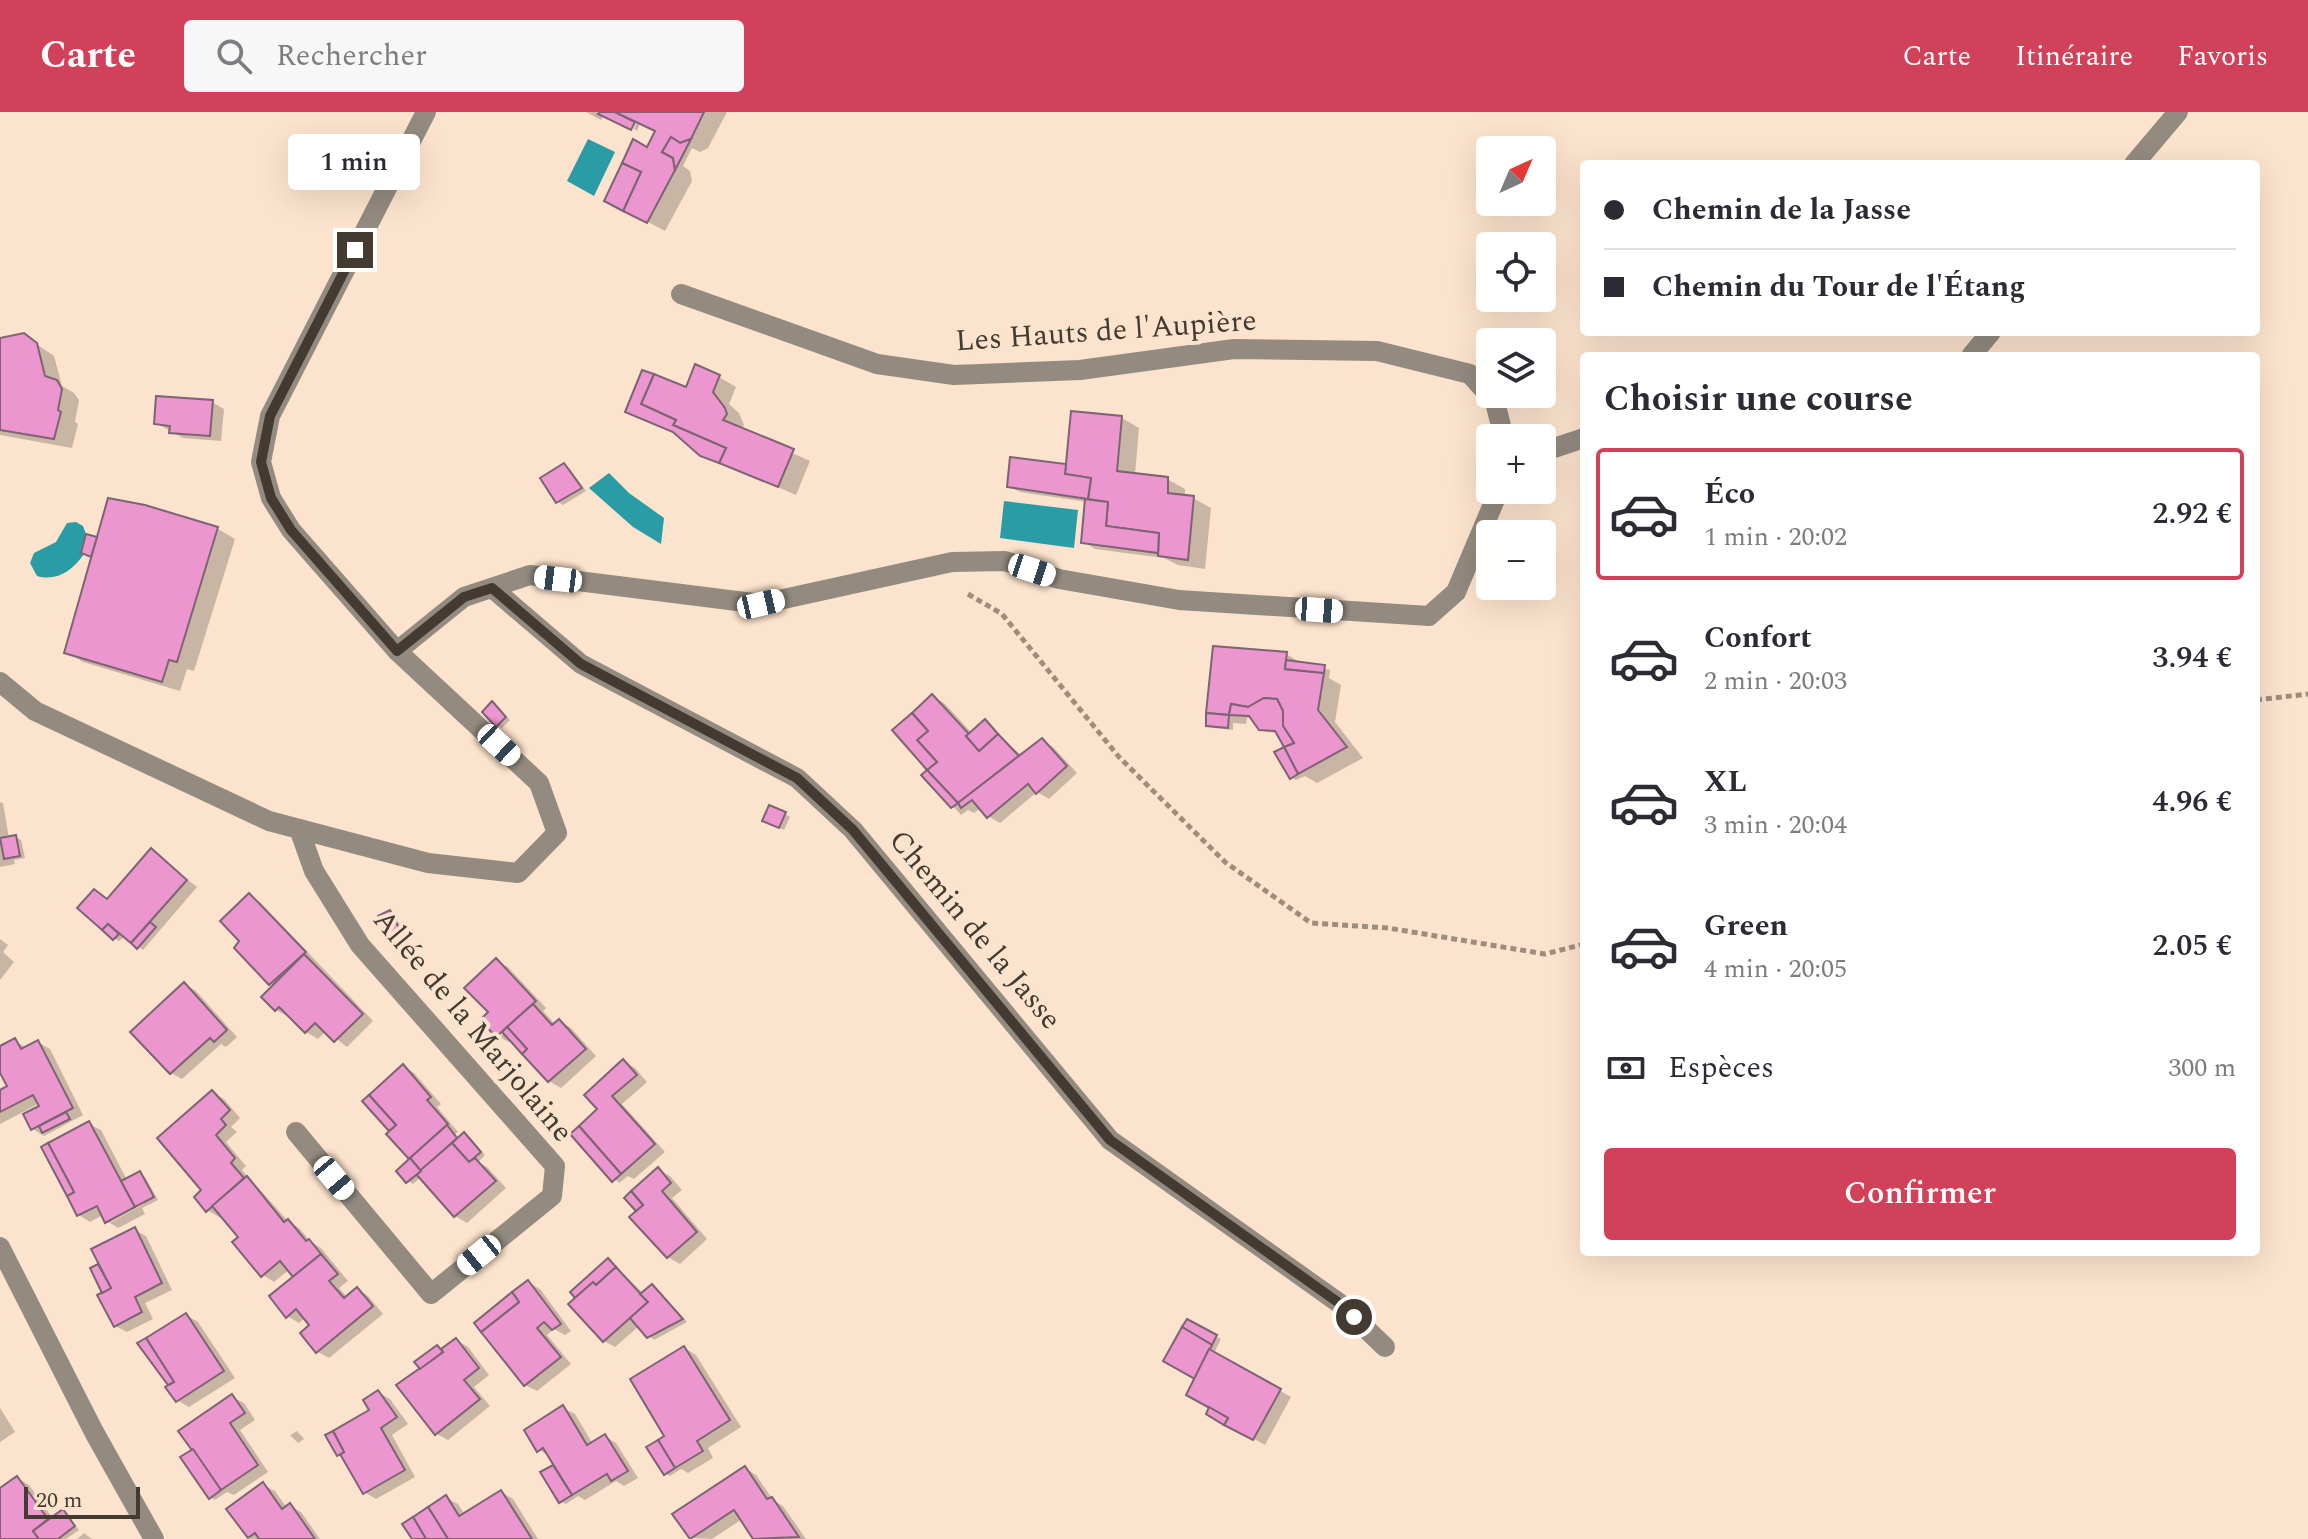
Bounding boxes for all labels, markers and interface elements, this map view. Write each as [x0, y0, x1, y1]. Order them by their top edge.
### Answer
search box [184, 20, 744, 92]
text: Carte [40, 27, 136, 85]
text: Rechercher [276, 33, 427, 79]
icon: search [212, 34, 256, 78]
text: Carte [1903, 35, 1971, 78]
text: Itinéraire [2015, 35, 2133, 78]
text: Favoris [2177, 35, 2268, 78]
callout: 1 min [289, 134, 421, 190]
north arrow [1476, 136, 1556, 216]
map controls [1476, 136, 1556, 600]
text: 1 min [320, 142, 388, 182]
text: Chemin de la Jasse [1652, 187, 1911, 233]
route end [337, 232, 373, 268]
button: locate [1476, 232, 1556, 312]
text: Chemin du Tour de l'Étang [1652, 264, 2025, 310]
street label: Les Hauts de l'Aupière [954, 298, 1258, 364]
button: layers [1476, 328, 1556, 408]
text: Choisir une course [1604, 372, 1913, 427]
button: + [1476, 424, 1556, 504]
text: Éco [1704, 471, 1755, 517]
icon: car [1608, 478, 1680, 550]
text: 2.92 € [2152, 491, 2232, 537]
text: 1 min · 20:02 [1704, 517, 1847, 557]
button: − [1476, 520, 1556, 600]
car [1005, 551, 1059, 589]
car [533, 564, 583, 594]
car [735, 587, 787, 621]
car [1294, 596, 1344, 624]
text: Confort [1704, 615, 1812, 661]
icon: car [1608, 622, 1680, 694]
text: 3.94 € [2152, 635, 2232, 681]
text: 2 min · 20:03 [1704, 661, 1847, 701]
car [473, 720, 525, 770]
text: XL [1704, 759, 1747, 805]
icon: car [1608, 766, 1680, 838]
text: 4.96 € [2152, 779, 2232, 825]
text: 3 min · 20:04 [1704, 805, 1847, 845]
street label: Chemin de la Jasse [877, 820, 1073, 1040]
street label: Allée de la Marjolaine [362, 899, 584, 1153]
text: Green [1704, 903, 1788, 949]
icon: car [1608, 910, 1680, 982]
text: 2.05 € [2152, 923, 2232, 969]
text: 4 min · 20:05 [1704, 949, 1847, 989]
text: Espèces [1668, 1045, 1774, 1091]
icon: cash [1604, 1046, 1648, 1090]
text: 300 m [2168, 1048, 2236, 1088]
button: Confirmer [1604, 1148, 2236, 1240]
car [309, 1152, 359, 1204]
car [453, 1231, 505, 1279]
route start [1336, 1299, 1372, 1335]
scale bar [24, 1483, 140, 1519]
text: 20 m [36, 1484, 82, 1517]

